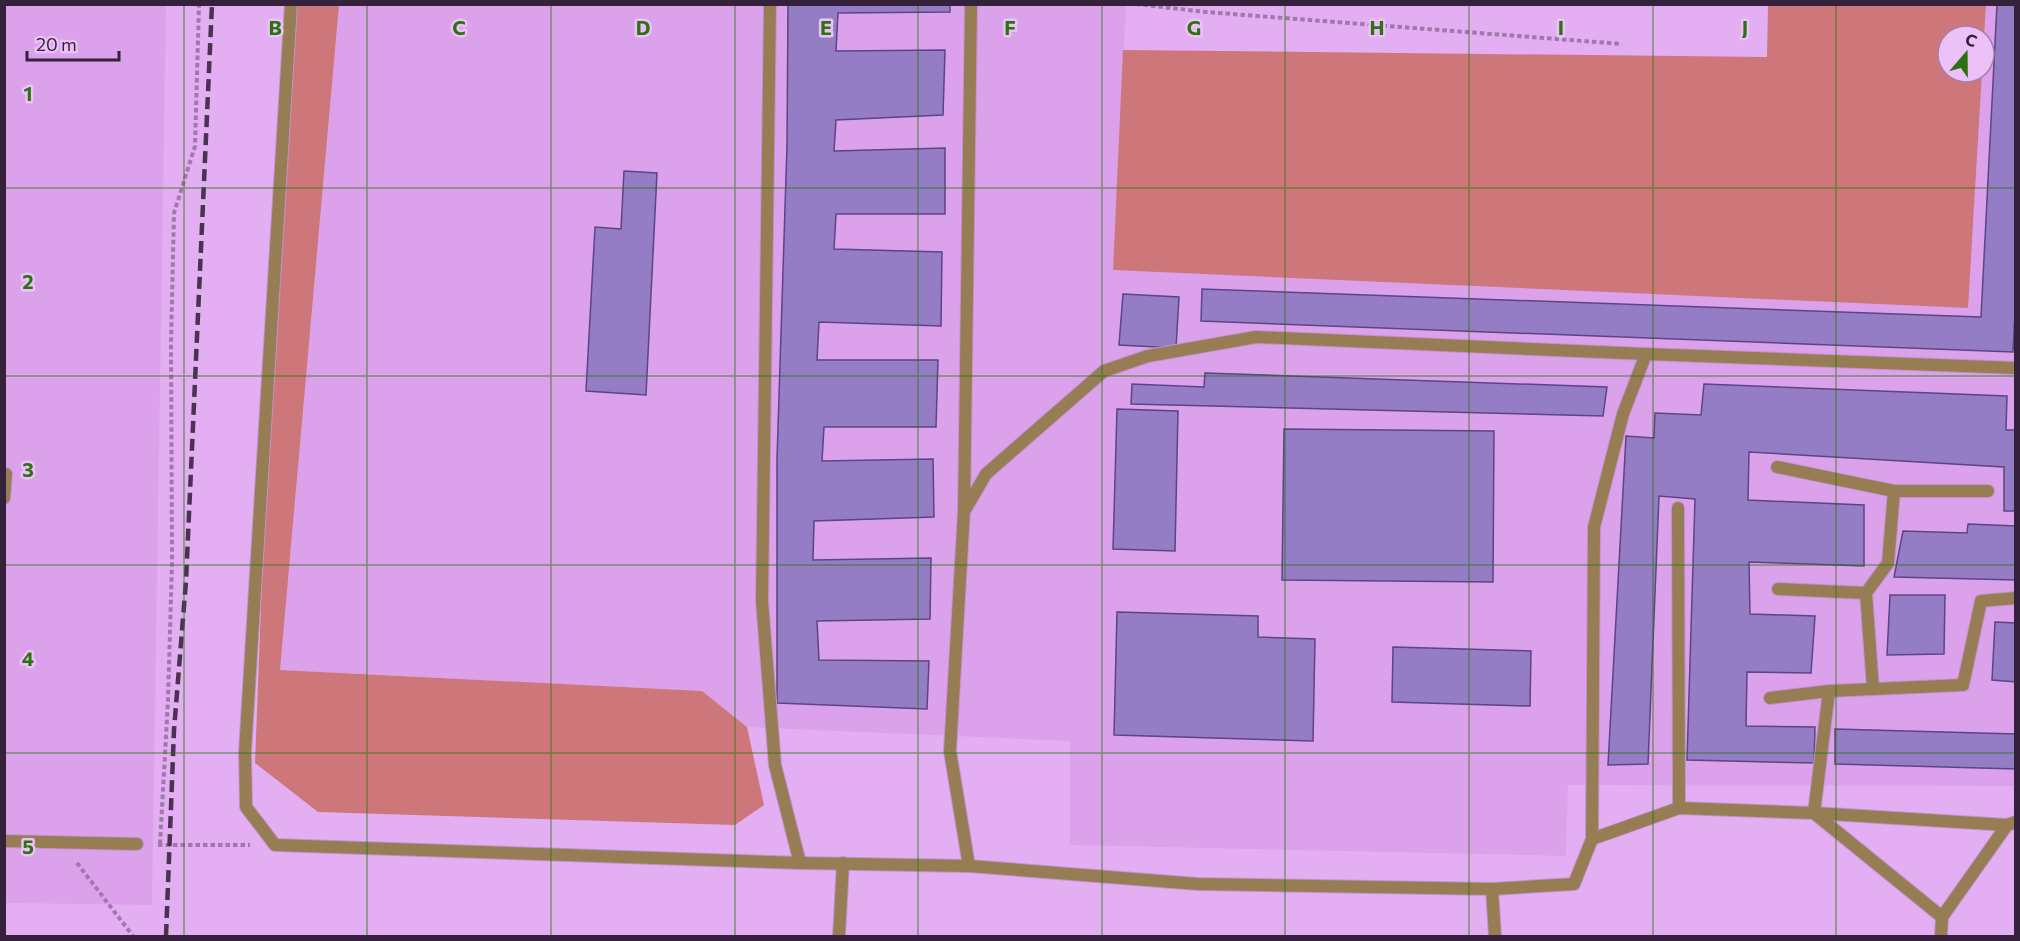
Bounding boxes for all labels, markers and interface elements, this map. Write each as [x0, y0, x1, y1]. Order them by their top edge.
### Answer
text: B [268, 15, 282, 39]
text: C [452, 15, 466, 39]
text: D [636, 15, 650, 39]
text: E [820, 15, 832, 39]
text: F [1004, 15, 1016, 39]
text: G [1187, 15, 1201, 39]
text: H [1370, 15, 1385, 39]
text: I [1558, 15, 1564, 39]
text: J [1742, 15, 1748, 39]
scale bar [27, 24, 118, 62]
north arrow [1936, 24, 1996, 84]
text: С [1963, 29, 1980, 50]
text: 20 m [36, 33, 77, 55]
text: 1 [23, 81, 33, 105]
text: 2 [22, 269, 34, 293]
text: 3 [22, 457, 34, 481]
text: 4 [22, 646, 34, 670]
text: 5 [22, 834, 34, 858]

